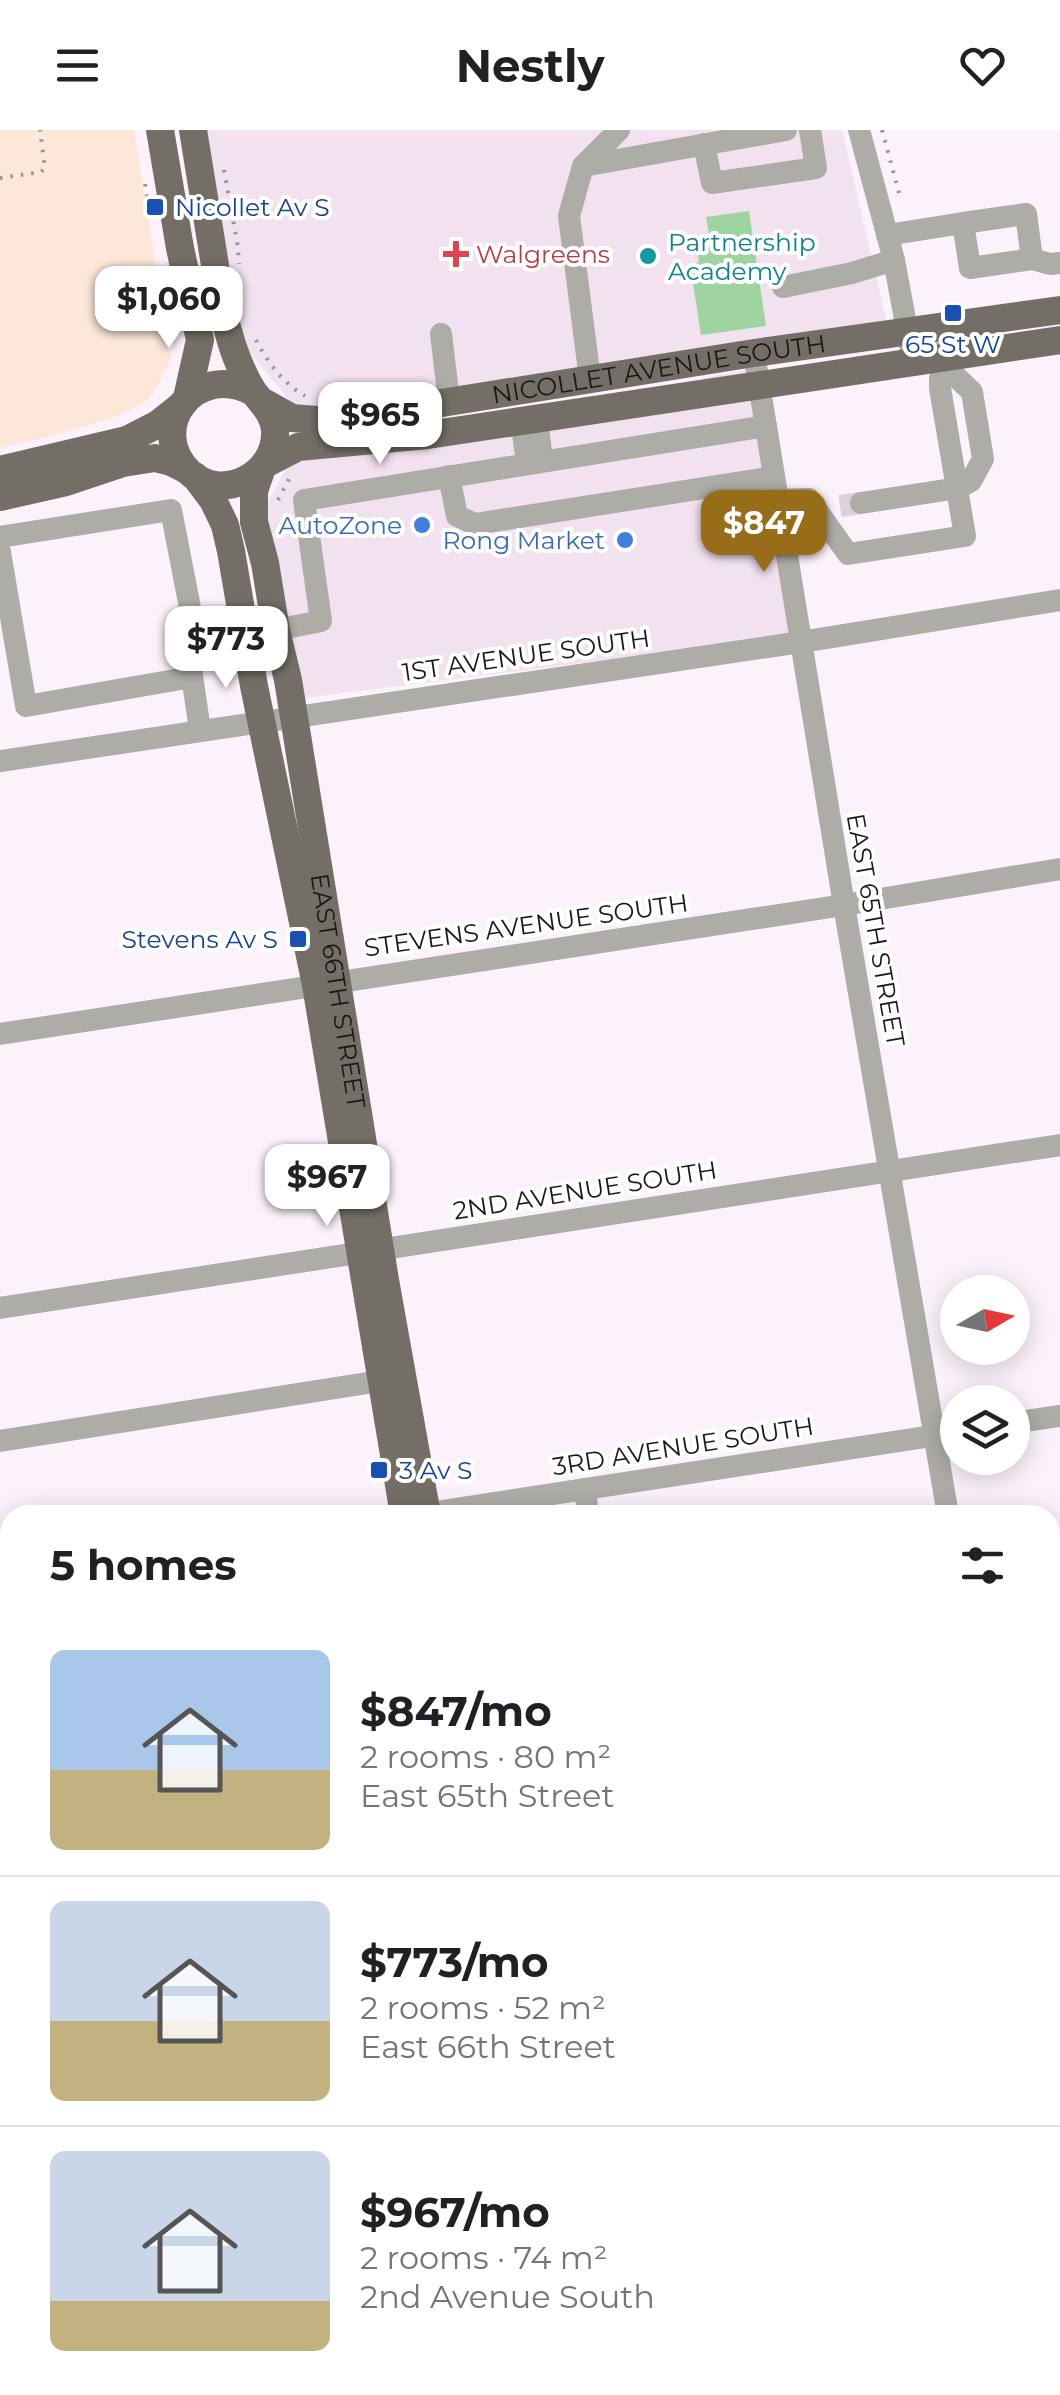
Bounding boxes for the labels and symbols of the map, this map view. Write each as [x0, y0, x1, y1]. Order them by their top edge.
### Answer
place label: Nicollet Av S [175, 192, 330, 222]
marker: Nicollet Av S [144, 196, 166, 218]
place label: Partnership Academy [668, 227, 816, 286]
place label: Walgreens [476, 239, 610, 269]
marker: Walgreens [445, 243, 467, 265]
marker: Partnership Academy [637, 245, 659, 267]
pin: $1,060 [88, 266, 250, 351]
marker: 65 St W [942, 302, 964, 324]
street label: NICOLLET AVENUE SOUTH [490, 328, 828, 410]
place label: 65 St W [905, 329, 1001, 359]
pin: $965 [321, 382, 439, 467]
pin: $847 [705, 490, 823, 575]
place label: AutoZone [279, 510, 402, 540]
marker: AutoZone [411, 514, 433, 536]
place label: Rong Market [443, 525, 605, 555]
marker: Rong Market [614, 529, 636, 551]
pin: $773 [167, 606, 285, 691]
street label: 1ST AVENUE SOUTH [400, 623, 652, 687]
street label: EAST 65TH STREET [841, 811, 911, 1050]
street label: EAST 66TH STREET [304, 871, 372, 1111]
street label: STEVENS AVENUE SOUTH [362, 887, 690, 963]
place label: Stevens Av S [121, 924, 278, 954]
marker: Stevens Av S [287, 928, 309, 950]
pin: $967 [268, 1144, 386, 1229]
street label: 2ND AVENUE SOUTH [451, 1154, 719, 1226]
north arrow [940, 1275, 1030, 1365]
street label: 3RD AVENUE SOUTH [550, 1411, 816, 1481]
place label: 3 Av S [399, 1455, 472, 1485]
marker: 3 Av S [368, 1459, 390, 1481]

